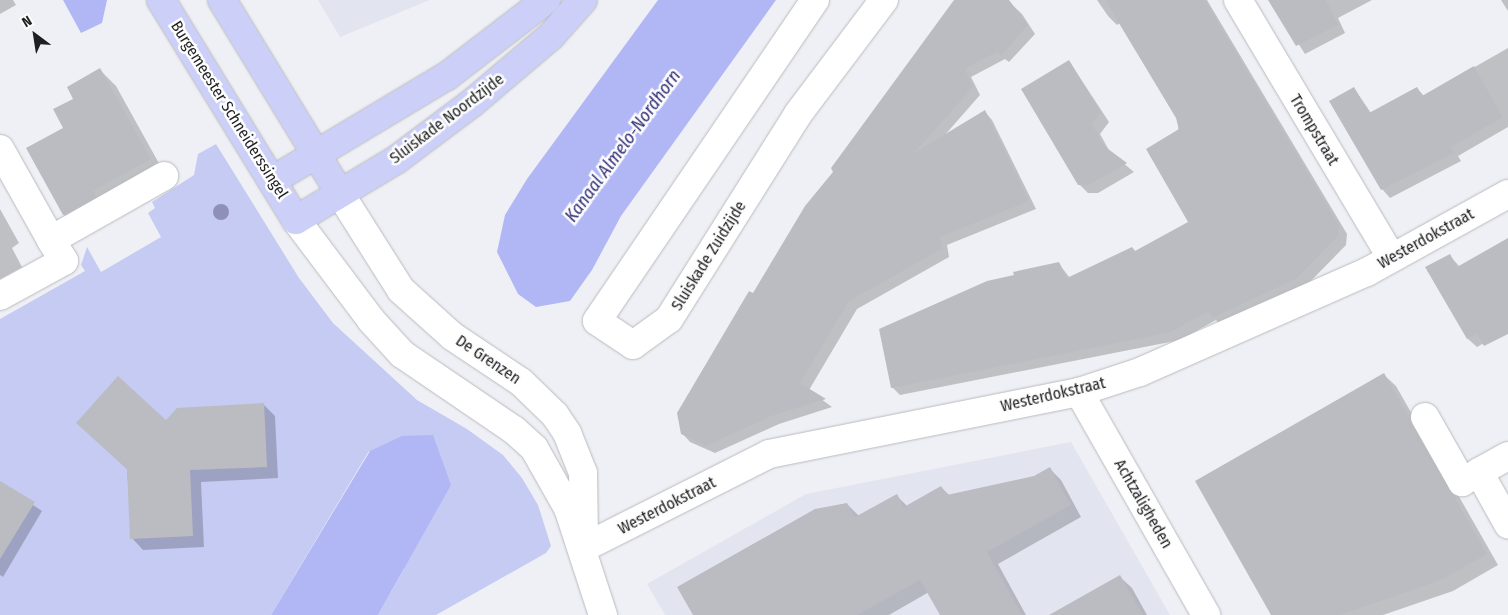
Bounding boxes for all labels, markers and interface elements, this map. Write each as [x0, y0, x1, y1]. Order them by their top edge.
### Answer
north arrow [10, 10, 60, 60]
text: N [19, 12, 35, 31]
street label: Burgemeester Schneiderssingel [166, 18, 292, 202]
water label: Kanaal Almelo-Nordhorn [561, 66, 685, 226]
street label: Sluiskade Noordzijde [386, 70, 508, 168]
street label: Trompstraat [1285, 91, 1343, 169]
street label: Sluiskade Zuidzijde [668, 198, 750, 314]
street label: Westerdokstraat [1375, 205, 1477, 273]
street label: De Grenzen [452, 331, 524, 389]
street label: Westerdokstraat [999, 374, 1107, 416]
street label: Achtzaligheden [1110, 456, 1176, 552]
street label: Westerdokstraat [615, 473, 719, 539]

